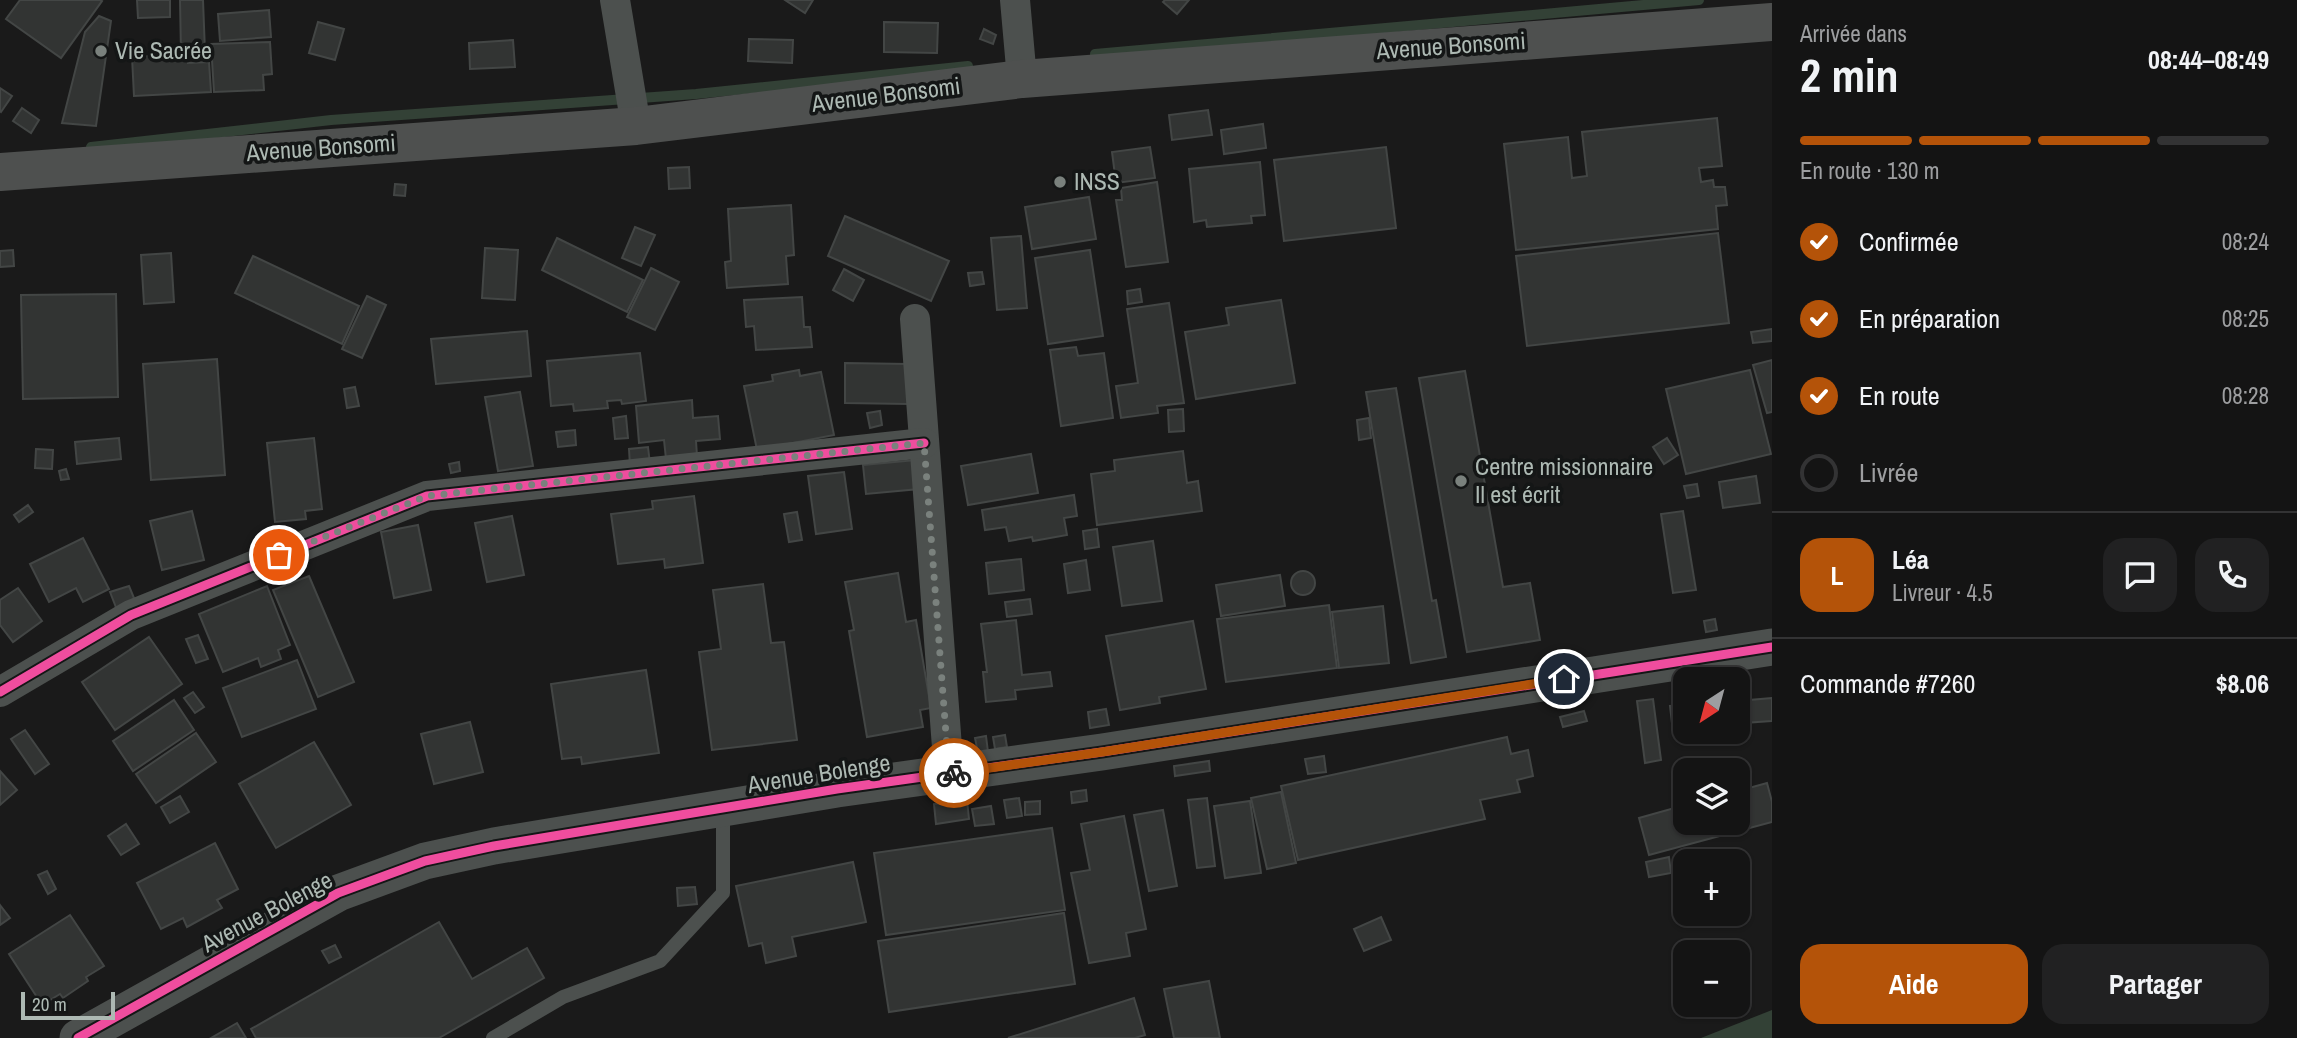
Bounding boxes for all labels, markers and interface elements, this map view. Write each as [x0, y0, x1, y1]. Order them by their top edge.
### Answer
text: Arrivée dans [1800, 18, 1907, 49]
street label: Avenue Bonsomi [1374, 24, 1527, 66]
place label: Vie Sacrée [115, 34, 212, 66]
text: 08:44–08:49 [2148, 42, 2269, 77]
marker: Vie Sacrée [93, 43, 109, 59]
text: 2 min [1800, 44, 1899, 106]
street label: Avenue Bonsomi [809, 69, 962, 119]
street label: Avenue Bonsomi [244, 126, 397, 168]
text: En route · 130 m [1800, 155, 1939, 186]
place label: INSS [1074, 165, 1120, 197]
marker: INSS [1052, 174, 1068, 190]
icon: check [1800, 223, 1838, 261]
text: Confirmée [1859, 224, 1959, 259]
text: 08:24 [2222, 226, 2269, 257]
icon: check [1800, 300, 1838, 338]
text: En préparation [1859, 301, 2000, 336]
text: 08:25 [2222, 303, 2269, 334]
icon: check [1800, 377, 1838, 415]
text: En route [1859, 378, 1940, 413]
text: 08:28 [2222, 380, 2269, 411]
place label: Centre missionnaire Il est écrit [1475, 450, 1653, 510]
text: Livrée [1859, 455, 1918, 490]
marker: Centre missionnaire Il est écrit [1453, 473, 1469, 489]
pin [249, 525, 309, 585]
icon: bag [260, 536, 298, 574]
button: chat [2103, 538, 2177, 612]
button: phone [2195, 538, 2269, 612]
text: Léa [1892, 542, 1929, 577]
text: L [1830, 558, 1844, 593]
text: Livreur · 4.5 [1892, 577, 1993, 608]
pin [1534, 649, 1594, 709]
icon: home [1545, 660, 1583, 698]
text: Commande #7260 [1800, 666, 1975, 701]
text: $8.06 [2216, 666, 2269, 701]
north arrow [1673, 667, 1750, 744]
map controls [1673, 667, 1750, 1017]
courier [919, 738, 989, 808]
street label: Avenue Bolenge [744, 746, 893, 800]
icon: bike [935, 754, 973, 792]
button: layers [1673, 758, 1750, 835]
button: + [1673, 849, 1750, 926]
street label: Avenue Bolenge [195, 863, 338, 960]
button: − [1673, 940, 1750, 1017]
button: Aide [1800, 944, 2028, 1024]
button: Partager [2042, 944, 2269, 1024]
scale bar [21, 989, 116, 1021]
text: 20 m [32, 991, 67, 1017]

